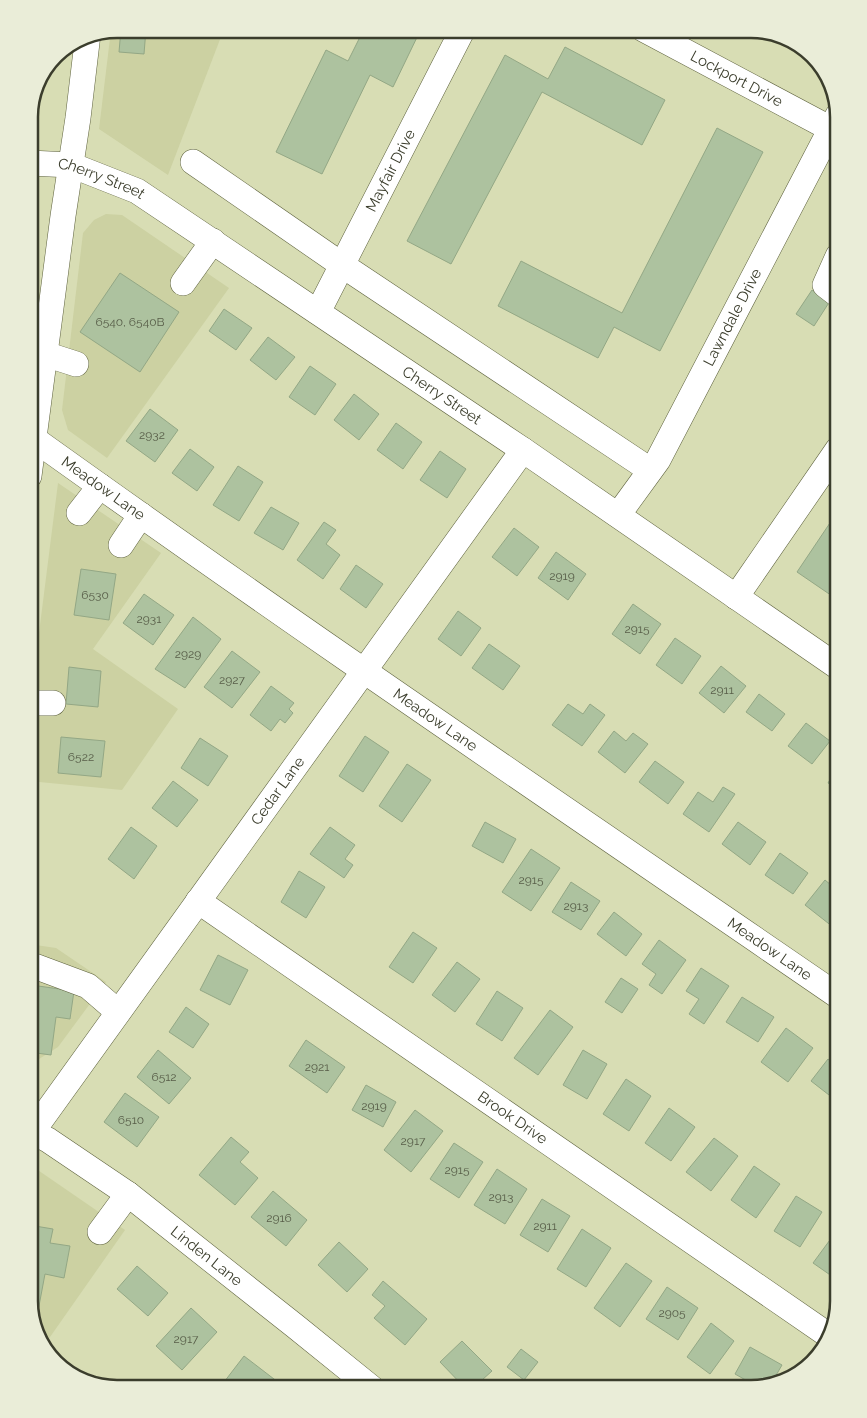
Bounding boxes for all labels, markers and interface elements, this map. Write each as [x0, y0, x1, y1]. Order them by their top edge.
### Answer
street label: Lockport Drive [687, 47, 786, 111]
street label: Mayfair Drive [362, 126, 419, 215]
street label: Cherry Street [58, 155, 149, 203]
street label: Lawndale Drive [700, 265, 765, 369]
house number: 6540, 6540B [95, 315, 165, 329]
street label: Cherry Street [399, 363, 485, 428]
house number: 2932 [139, 428, 165, 442]
street label: Meadow Lane [58, 453, 149, 524]
house number: 2919 [549, 569, 575, 583]
house number: 6530 [81, 588, 109, 602]
house number: 2931 [137, 612, 161, 626]
house number: 2915 [625, 622, 650, 636]
house number: 2929 [175, 647, 201, 661]
house number: 2927 [219, 673, 246, 687]
house number: 2911 [710, 683, 734, 697]
street label: Meadow Lane [390, 685, 481, 755]
house number: 6522 [68, 750, 94, 764]
street label: Cedar Lane [247, 753, 308, 829]
house number: 2915 [519, 873, 544, 887]
house number: 2913 [564, 899, 588, 913]
street label: Meadow Lane [724, 914, 815, 984]
house number: 2921 [305, 1060, 329, 1074]
house number: 6512 [151, 1070, 177, 1084]
street label: Brook Drive [474, 1087, 551, 1148]
house number: 2919 [361, 1099, 387, 1113]
house number: 6510 [118, 1113, 144, 1127]
house number: 2917 [401, 1134, 426, 1148]
house number: 2915 [445, 1163, 470, 1177]
house number: 2913 [489, 1190, 513, 1204]
house number: 2916 [266, 1211, 292, 1225]
house number: 2911 [533, 1219, 557, 1233]
street label: Linden Lane [167, 1222, 246, 1290]
house number: 2905 [658, 1306, 686, 1320]
house number: 2917 [174, 1332, 199, 1346]

